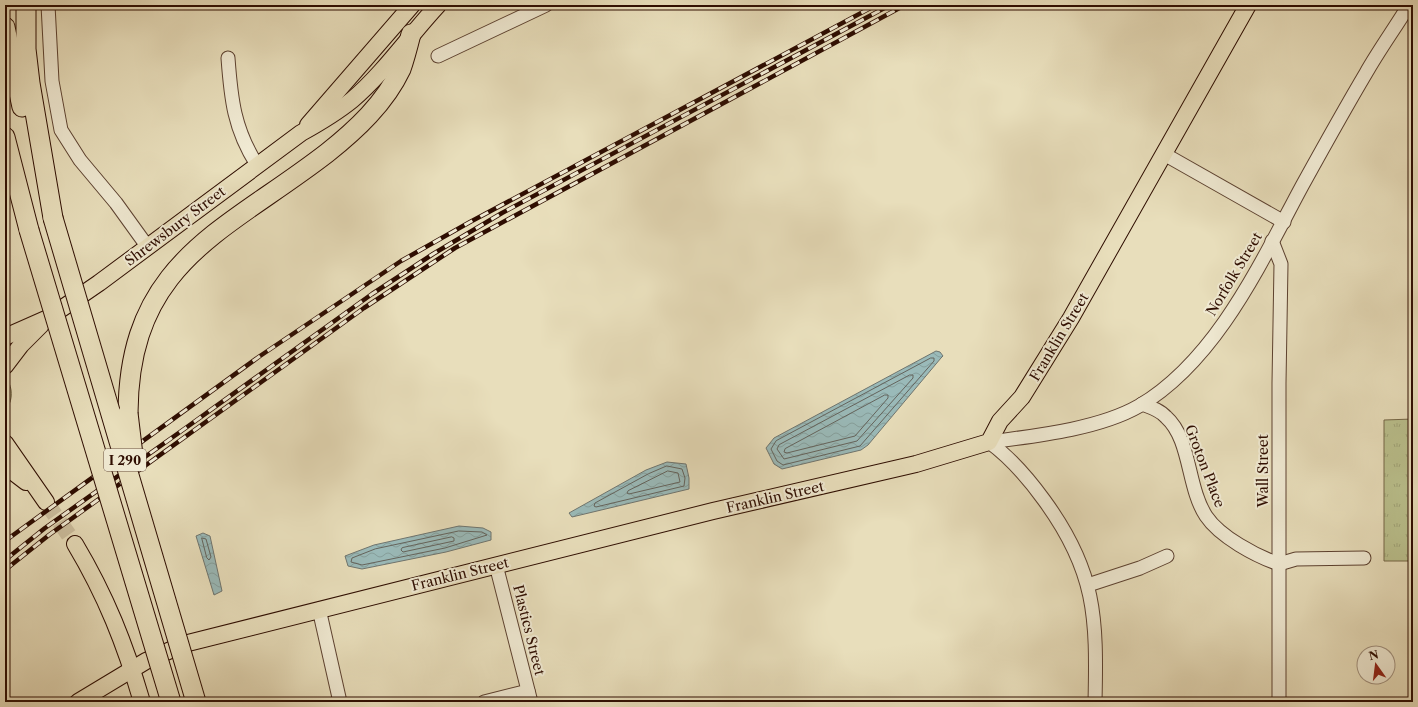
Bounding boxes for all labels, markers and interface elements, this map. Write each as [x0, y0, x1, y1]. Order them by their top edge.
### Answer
street label: Shrewsbury Street [121, 182, 229, 270]
street label: Norfolk Street [1202, 229, 1266, 319]
street label: Franklin Street [1026, 290, 1092, 384]
street label: Groton Place [1181, 422, 1229, 510]
street label: Wall Street [1254, 434, 1272, 509]
road number: I 290 [104, 449, 146, 471]
street label: Franklin Street [724, 477, 826, 517]
street label: Franklin Street [409, 553, 511, 595]
street label: Plastics Street [509, 583, 549, 677]
north arrow [1356, 645, 1396, 685]
text: N [1367, 647, 1380, 663]

